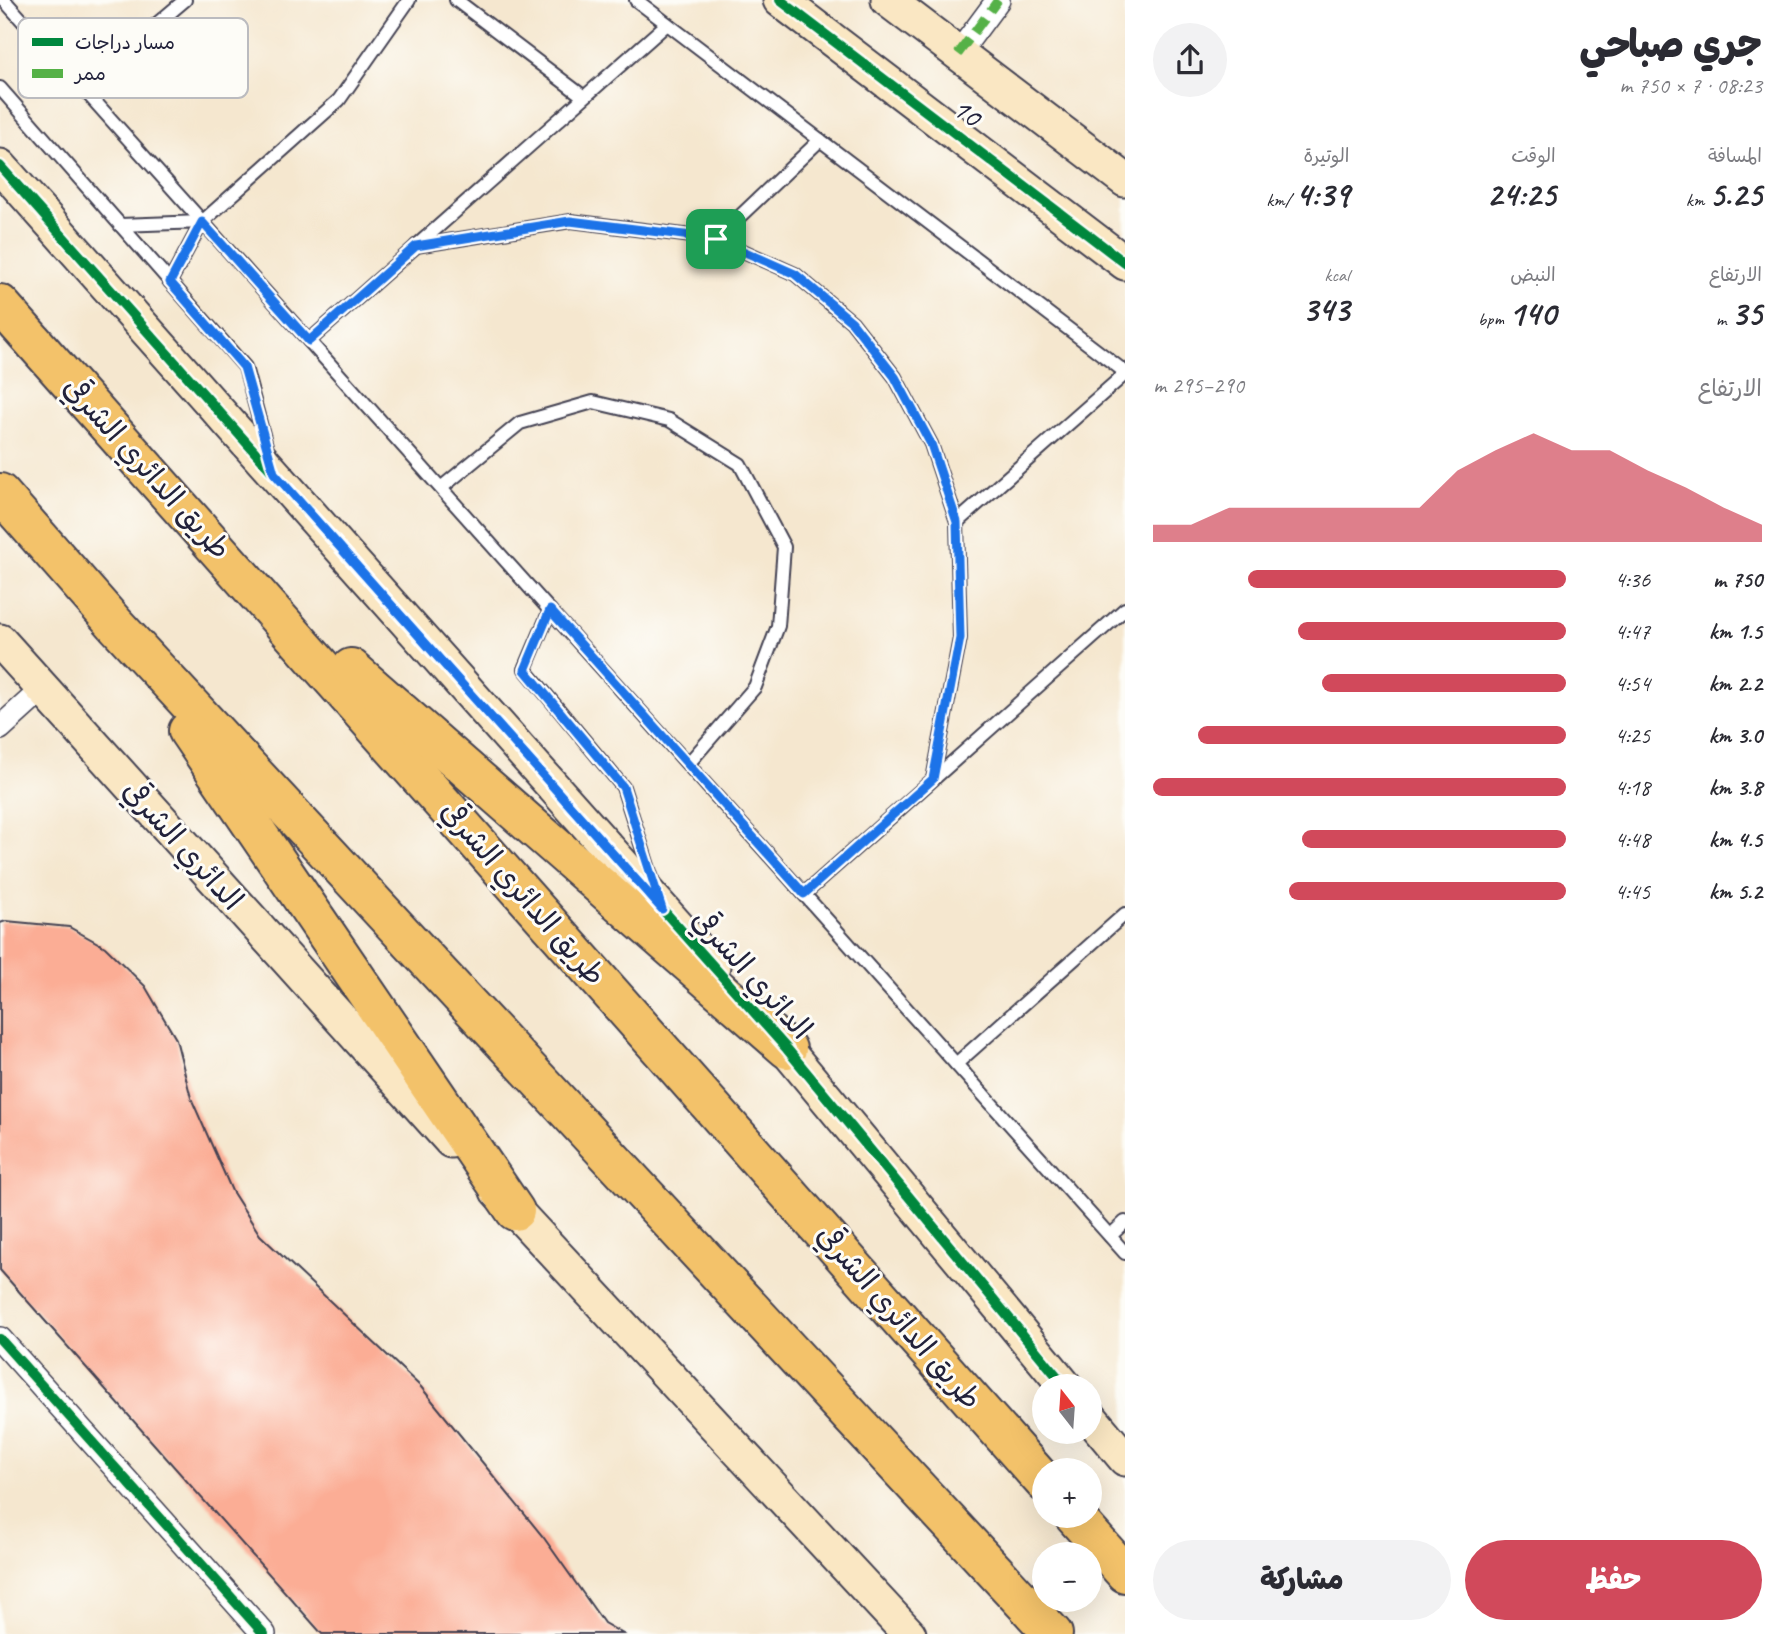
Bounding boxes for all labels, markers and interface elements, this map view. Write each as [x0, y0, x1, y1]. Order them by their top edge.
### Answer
legend [18, 18, 248, 98]
text: جري صباحي [1579, 21, 1762, 68]
button: share [1153, 23, 1227, 97]
text: مسار دراجات [75, 31, 175, 55]
text: ممر [73, 62, 106, 86]
text: 08:23 · 7 × 750 m [1619, 71, 1762, 100]
street label: 10 [945, 89, 991, 137]
text: الوتيرة [1303, 144, 1349, 168]
text: الوقت [1511, 144, 1556, 168]
text: المسافة [1708, 144, 1762, 168]
text: 4:39 [1296, 172, 1349, 217]
text: 24:25 [1486, 172, 1556, 217]
text: 5.25 [1709, 172, 1762, 217]
text: /km [1266, 188, 1296, 212]
text: km [1686, 188, 1709, 212]
pin [686, 209, 746, 269]
icon: arrive [697, 220, 735, 258]
text: kcal [1324, 263, 1349, 287]
text: النبض [1510, 263, 1556, 287]
text: الارتفاع [1709, 263, 1762, 287]
text: 343 [1302, 287, 1349, 332]
text: 140 [1508, 291, 1556, 336]
text: 35 [1731, 291, 1762, 336]
text: bpm [1478, 307, 1508, 331]
text: m [1716, 307, 1731, 331]
street label: طريق الدائري الشرقي [53, 369, 239, 569]
text: 290–295 m [1153, 371, 1244, 400]
text: الارتفاع [1698, 374, 1762, 403]
text: 4:36 [1614, 565, 1650, 594]
text: 750 m [1713, 565, 1762, 594]
text: 4:47 [1614, 617, 1650, 646]
text: 1.5 km [1709, 617, 1762, 646]
text: 4:54 [1614, 669, 1650, 698]
text: 2.2 km [1708, 669, 1762, 698]
text: 4:25 [1614, 721, 1650, 750]
text: 3.0 km [1708, 721, 1762, 750]
street label: الدائري الشرقي [113, 772, 252, 920]
text: 4:18 [1614, 773, 1650, 802]
text: 3.8 km [1708, 773, 1762, 802]
street label: طريق الدائري الشرقي [431, 793, 614, 995]
text: 4:48 [1614, 825, 1650, 854]
text: 4.5 km [1709, 825, 1762, 854]
text: 4:45 [1614, 877, 1650, 906]
text: 5.2 km [1709, 877, 1762, 906]
street label: الدائري الشرقي [682, 901, 821, 1049]
street label: طريق الدائري الشرقي [807, 1217, 990, 1419]
north arrow [1032, 1374, 1102, 1444]
map controls [1032, 1374, 1102, 1612]
button: + [1032, 1458, 1102, 1528]
button: مشاركة [1153, 1540, 1451, 1620]
button: حفظ [1465, 1540, 1762, 1620]
button: − [1032, 1542, 1102, 1612]

